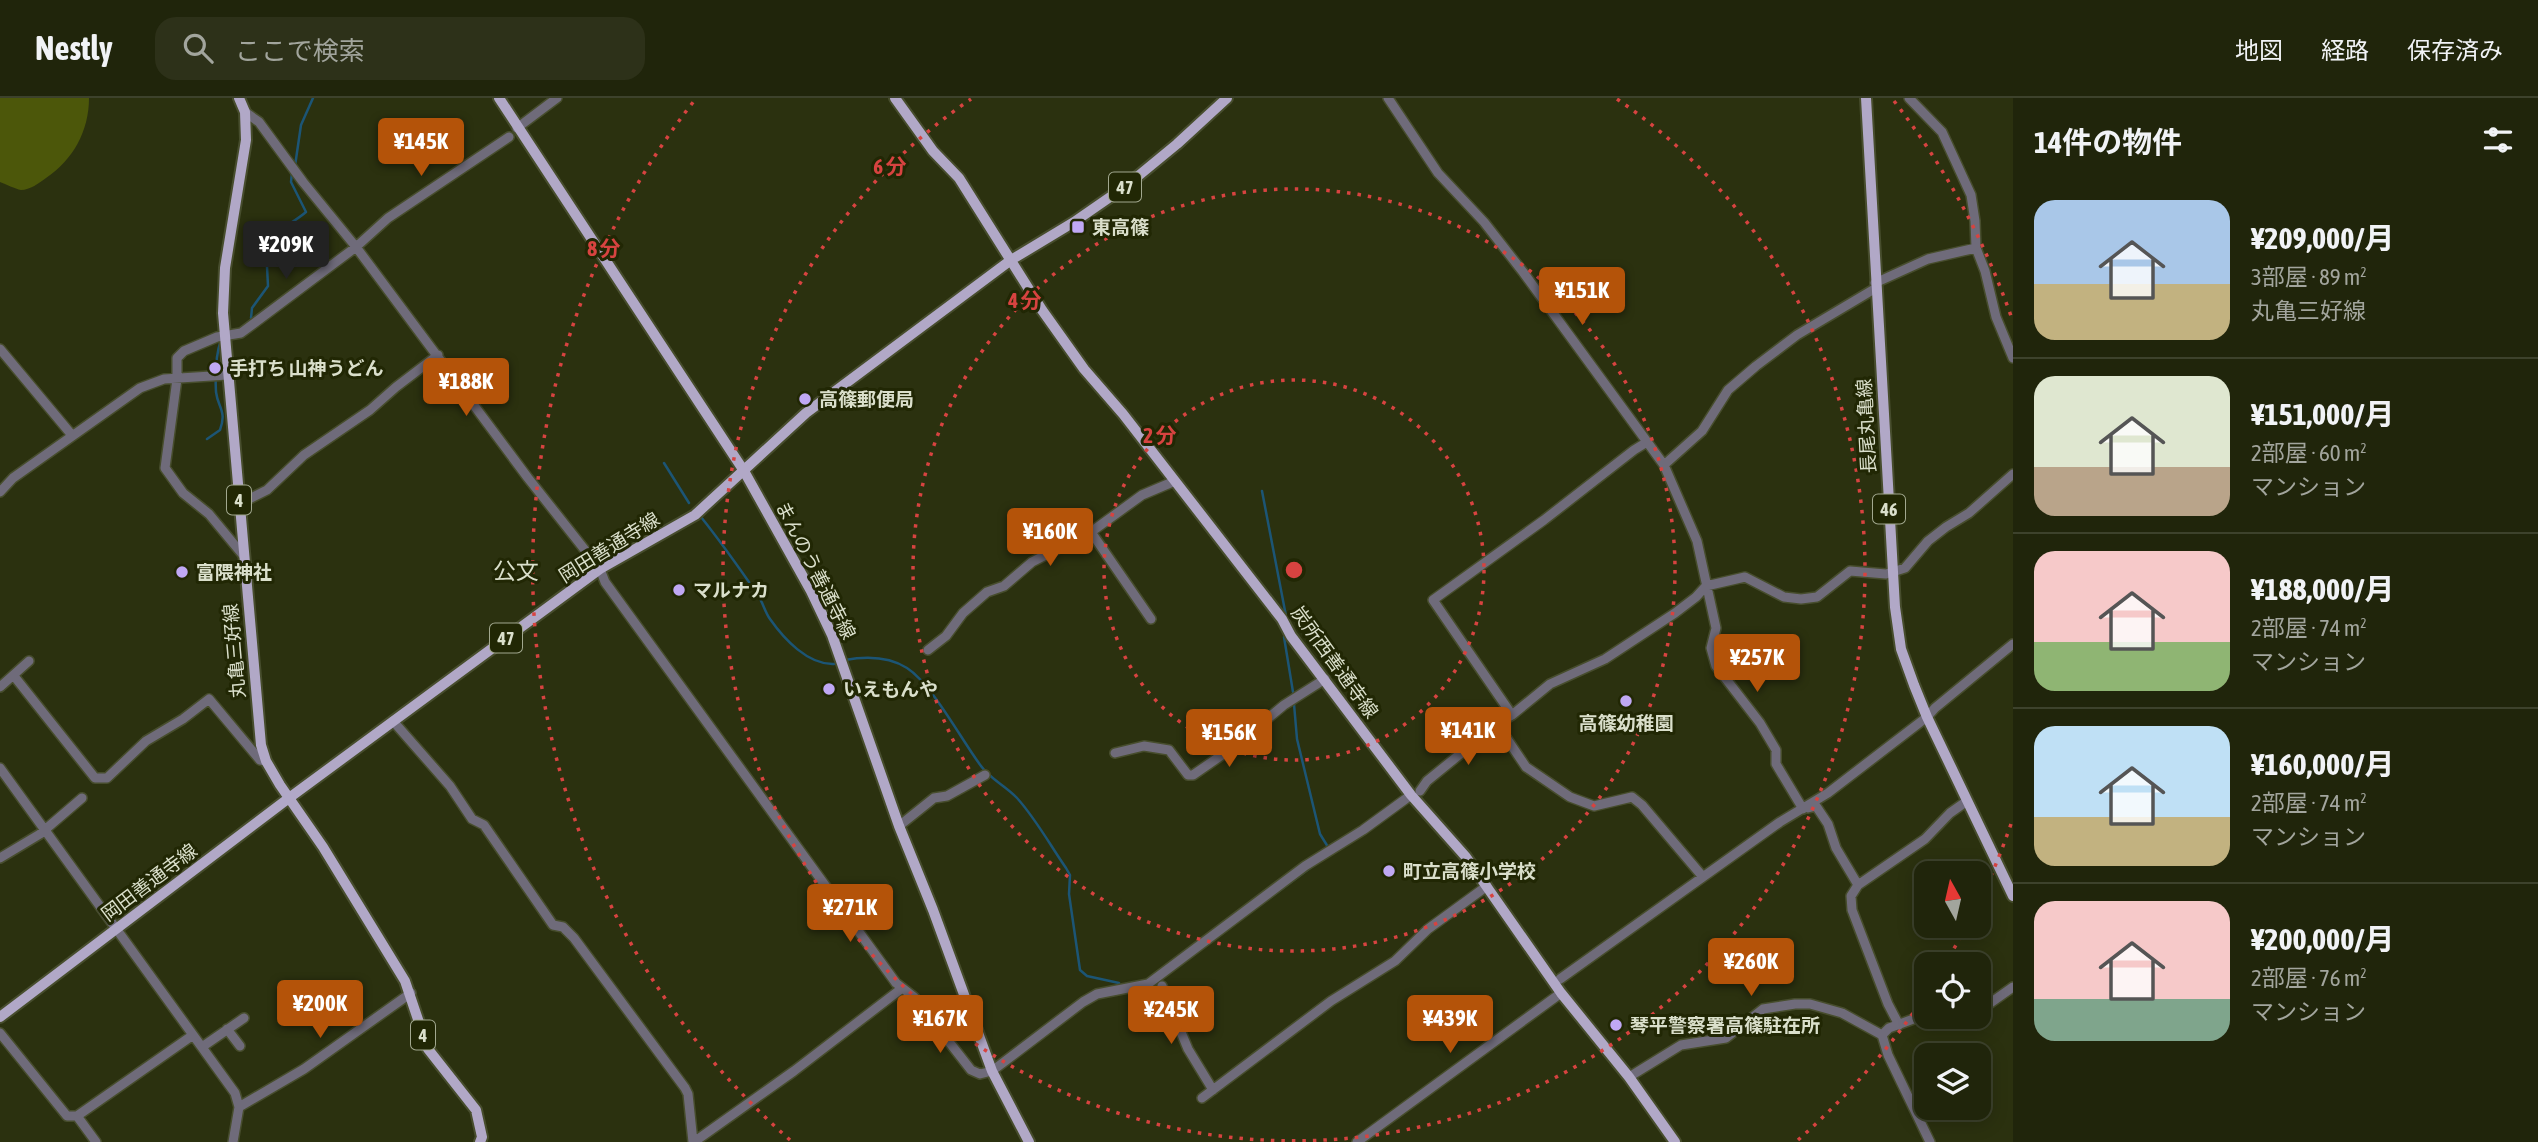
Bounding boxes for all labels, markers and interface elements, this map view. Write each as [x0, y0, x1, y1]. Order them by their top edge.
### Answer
search box [155, 17, 645, 80]
text: Nestly [35, 29, 113, 67]
icon: search [179, 29, 217, 67]
text: ここで検索 [235, 36, 365, 66]
text: 地図 [2235, 37, 2283, 64]
text: 経路 [2321, 37, 2369, 64]
text: 保存済み [2407, 37, 2503, 64]
pin: ¥145K [372, 118, 470, 178]
icon: filters [2479, 121, 2517, 159]
text: 14件の物件 [2034, 125, 2182, 159]
text: ¥145K [394, 128, 448, 154]
text: 6 分 [873, 154, 907, 178]
road number: 47 [1109, 172, 1141, 202]
place label: 東高篠 [1092, 216, 1149, 238]
marker: 東高篠 [1070, 219, 1086, 235]
text: ¥209,000/月 [2251, 221, 2394, 255]
pin: ¥209K [237, 222, 335, 281]
icon: home [2090, 228, 2174, 312]
text: ¥209K [259, 231, 313, 257]
text: 8 分 [587, 236, 621, 260]
text: 3部屋 · 89 m² [2251, 264, 2367, 290]
pin: ¥151K [1533, 268, 1631, 327]
text: ¥151K [1555, 277, 1609, 303]
text: 4 分 [1007, 288, 1042, 312]
text: 丸亀三好線 [2251, 298, 2366, 324]
place label: 手打ち 山神うどん [229, 357, 384, 379]
pin: ¥188K [417, 358, 515, 418]
marker: 手打ち 山神うどん [207, 360, 223, 376]
text: ¥188K [439, 368, 493, 394]
street label: 長尾丸亀線 [1853, 378, 1879, 474]
place label: 高篠郵便局 [819, 388, 914, 410]
marker: 高篠郵便局 [797, 391, 813, 407]
text: ¥151,000/月 [2251, 397, 2394, 431]
icon: home [2090, 404, 2174, 488]
text: 2 分 [1143, 423, 1177, 447]
text: 2部屋 · 60 m² [2251, 440, 2367, 466]
text: マンション [2251, 474, 2366, 500]
road number: 4 [227, 486, 251, 514]
road number: 46 [1873, 494, 1905, 524]
street label: まんのう善通寺線 [772, 497, 860, 643]
street label: 岡田善通寺線 [555, 507, 663, 587]
pin: ¥160K [1001, 508, 1099, 568]
text: ¥160K [1023, 518, 1077, 544]
district label: 公文 [493, 558, 539, 584]
centre of rings [1282, 558, 1306, 582]
place label: 富隈神社 [196, 561, 272, 583]
marker: 富隈神社 [174, 564, 190, 580]
text: ¥188,000/月 [2251, 572, 2394, 606]
place label: マルナカ [693, 579, 769, 601]
icon: home [2090, 579, 2174, 663]
marker: マルナカ [671, 582, 687, 598]
street label: 炭所西善通寺線 [1287, 602, 1383, 722]
street label: 丸亀三好線 [219, 603, 249, 699]
text: 2部屋 · 74 m² [2251, 615, 2367, 641]
road number: 47 [490, 624, 522, 652]
pin: ¥257K [1708, 634, 1806, 694]
text: ¥257K [1730, 644, 1784, 670]
text: マンション [2251, 649, 2366, 675]
place label: いえもんや [843, 678, 938, 700]
marker: いえもんや [821, 681, 837, 697]
marker: 高篠幼稚園 [1618, 693, 1634, 709]
pin: ¥141K [1419, 708, 1517, 767]
pin: ¥156K [1180, 710, 1278, 769]
place label: 高篠幼稚園 [1578, 712, 1674, 734]
text: ¥141K [1441, 717, 1495, 743]
text: ¥156K [1202, 719, 1256, 745]
text: ¥160,000/月 [2251, 747, 2394, 781]
icon: home [2090, 754, 2174, 838]
text: 2部屋 · 74 m² [2251, 790, 2367, 816]
text: マンション [2251, 824, 2366, 850]
street label: 岡田善通寺線 [97, 839, 201, 925]
place label: 町立高篠小学校 [1403, 860, 1536, 882]
north arrow [1914, 861, 1992, 938]
map controls [1914, 861, 1991, 1120]
marker: 町立高篠小学校 [1381, 863, 1397, 879]
pin: ¥271K [801, 884, 899, 944]
text: ¥271K [823, 894, 877, 920]
text: ¥200,000/月 [2251, 922, 2394, 956]
icon: home [2090, 929, 2174, 1013]
pin: ¥260K [1702, 939, 1800, 998]
text: ¥260K [1724, 948, 1778, 974]
button: locate [1914, 952, 1991, 1029]
text: 2部屋 · 76 m² [2251, 965, 2367, 991]
pin: ¥200K [271, 981, 369, 1040]
pin: ¥245K [1122, 986, 1220, 1046]
text: ¥200K [293, 990, 347, 1016]
pin: ¥167K [891, 996, 989, 1055]
text: ¥245K [1144, 996, 1198, 1022]
pin: ¥439K [1401, 996, 1499, 1055]
text: マンション [2251, 999, 2366, 1025]
text: ¥167K [913, 1005, 967, 1031]
text: ¥439K [1423, 1005, 1477, 1031]
place label: 琴平警察署高篠駐在所 [1630, 1014, 1820, 1036]
marker: 琴平警察署高篠駐在所 [1608, 1017, 1624, 1033]
road number: 4 [411, 1020, 435, 1050]
button: layers [1914, 1043, 1991, 1120]

